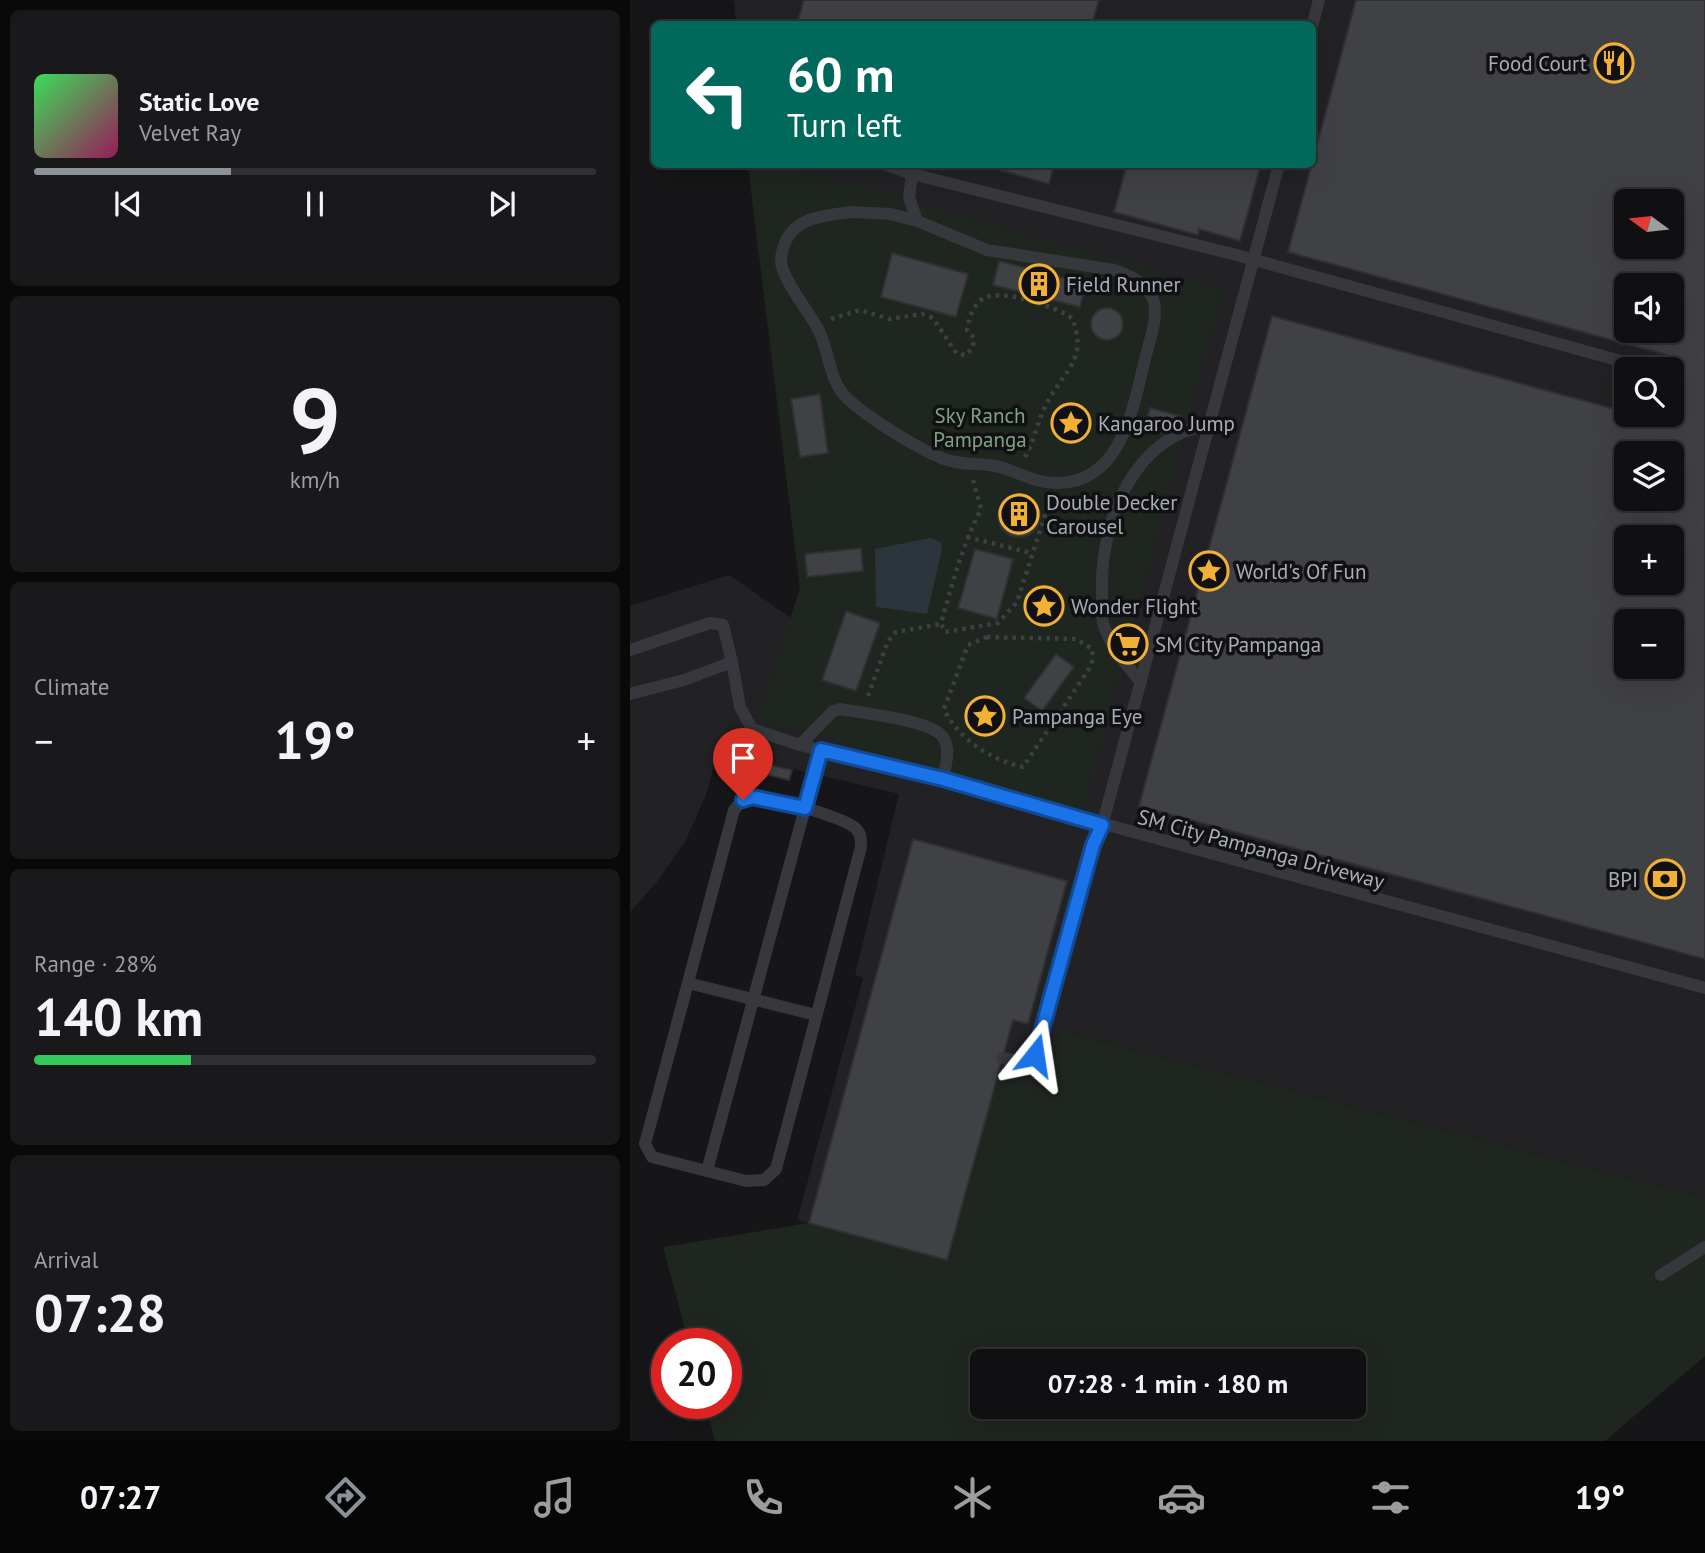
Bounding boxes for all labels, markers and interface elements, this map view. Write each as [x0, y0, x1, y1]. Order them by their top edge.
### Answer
text: 60 m [787, 42, 894, 106]
restaurant icon: Food Court [1593, 42, 1635, 84]
icon: left [672, 49, 763, 140]
place label: Food Court [1488, 50, 1587, 77]
text: Static Love [139, 85, 260, 118]
text: Turn left [787, 104, 902, 146]
text: Velvet Ray [139, 118, 241, 147]
icon: previous [109, 185, 147, 223]
icon: pause [296, 185, 334, 223]
icon: next [483, 185, 521, 223]
north arrow [1614, 189, 1684, 259]
map controls [1614, 189, 1684, 679]
building icon: Field Runner [1018, 263, 1060, 305]
place label: Field Runner [1066, 271, 1181, 298]
button: sound [1614, 273, 1684, 343]
button: search [1614, 357, 1684, 427]
text: 9 [289, 360, 341, 478]
park label: Sky Ranch Pampanga [933, 402, 1027, 453]
place icon: Kangaroo Jump [1050, 402, 1092, 444]
place label: Kangaroo Jump [1098, 410, 1235, 437]
button: layers [1614, 441, 1684, 511]
text: km/h [290, 465, 340, 494]
place label: Double Decker Carousel [1046, 489, 1177, 540]
building icon: Double Decker Carousel [998, 493, 1040, 535]
button: + [1614, 525, 1684, 595]
place icon: World's Of Fun [1188, 550, 1230, 592]
place label: World's Of Fun [1236, 558, 1366, 585]
place icon: Wonder Flight [1023, 585, 1065, 627]
place label: Wonder Flight [1071, 593, 1197, 620]
button: − [1614, 609, 1684, 679]
supermarket icon: SM City Pampanga [1107, 623, 1149, 665]
place label: SM City Pampanga [1155, 631, 1321, 658]
text: Climate [34, 672, 109, 701]
place icon: Pampanga Eye [964, 695, 1006, 737]
place label: Pampanga Eye [1012, 703, 1143, 730]
text: 19° [274, 706, 356, 773]
text: − [34, 716, 53, 765]
text: + [577, 716, 596, 765]
pin [713, 728, 773, 800]
icon: arrive [724, 739, 762, 777]
street label: SM City Pampanga Driveway [1135, 803, 1387, 895]
bank icon: BPI [1644, 858, 1686, 900]
place label: BPI [1608, 866, 1638, 893]
text: Range · 28% [34, 949, 157, 978]
text: 140 km [34, 983, 203, 1050]
position arrow [998, 1018, 1072, 1092]
text: Arrival [34, 1245, 98, 1274]
text: 07:28 [34, 1279, 166, 1346]
speed limit sign: 20 [651, 1328, 742, 1419]
text: 07:28 · 1 min · 180 m [1048, 1367, 1288, 1400]
icon: directions [321, 1473, 370, 1522]
icon: music [530, 1473, 579, 1522]
icon: phone [739, 1473, 788, 1522]
icon: climate [948, 1473, 997, 1522]
icon: car [1157, 1473, 1206, 1522]
icon: filters [1366, 1473, 1415, 1522]
text: 07:27 [80, 1476, 161, 1518]
text: 19° [1575, 1476, 1625, 1518]

